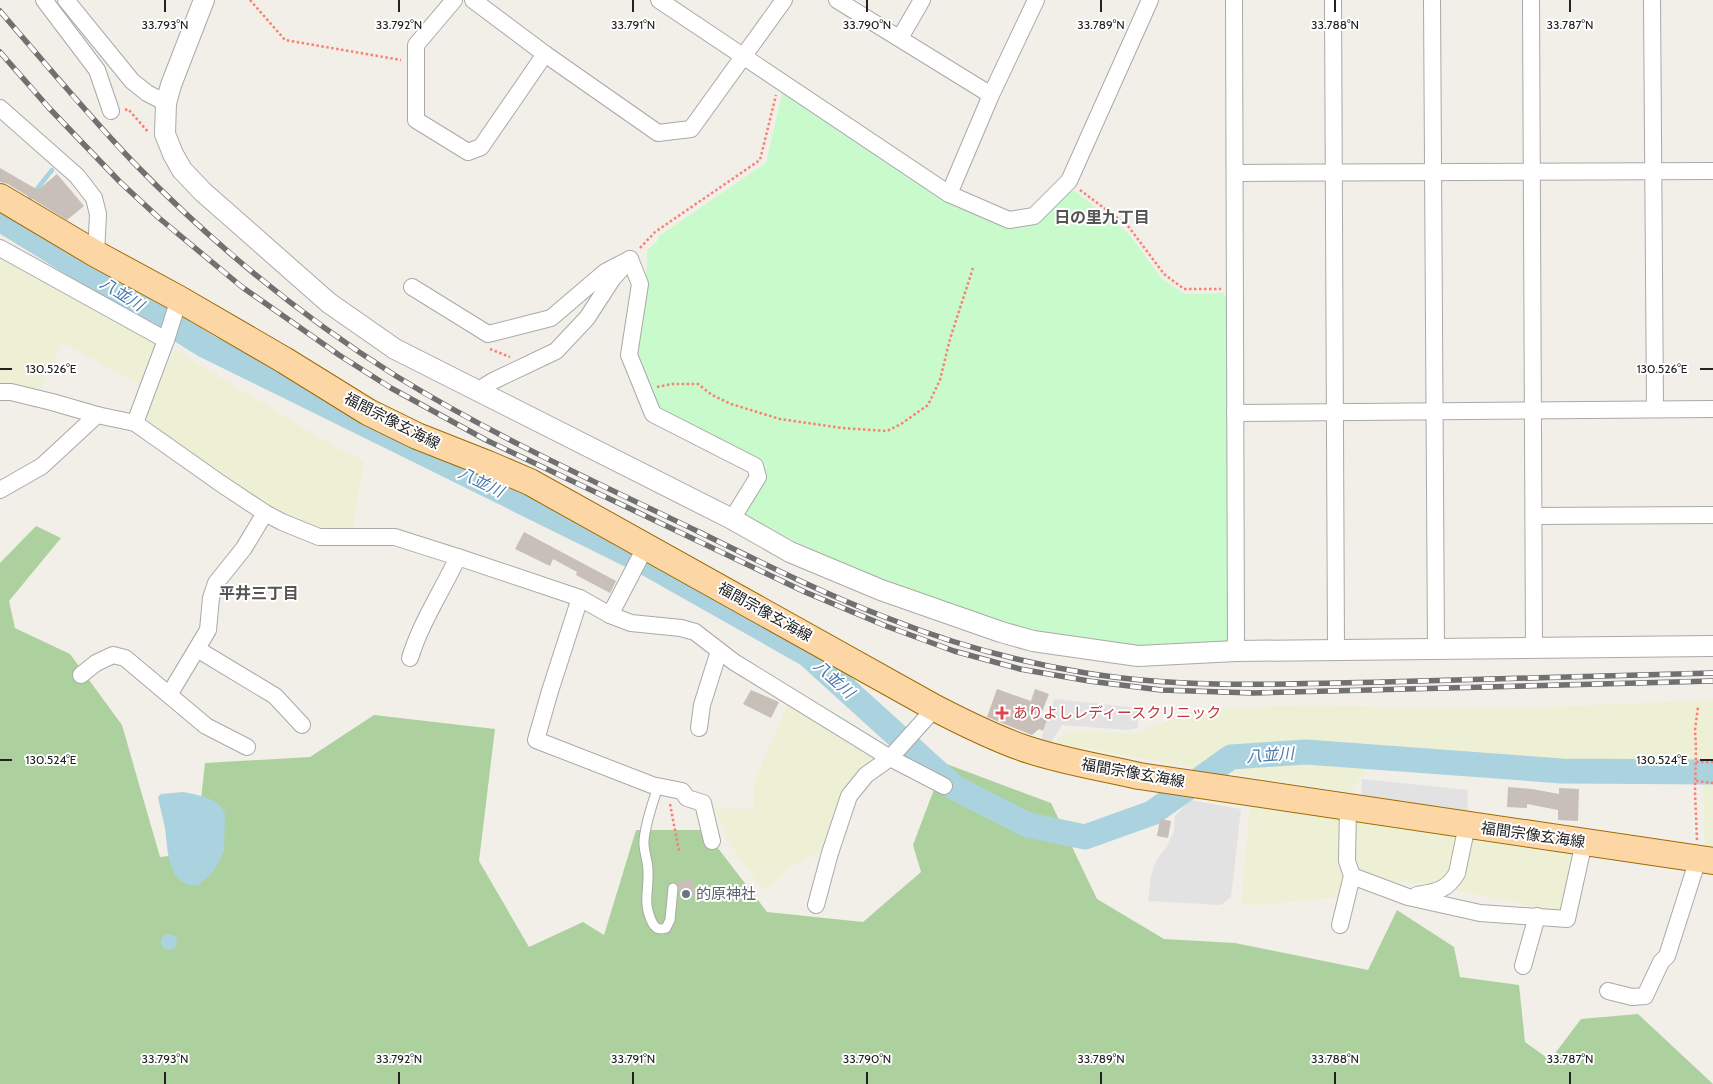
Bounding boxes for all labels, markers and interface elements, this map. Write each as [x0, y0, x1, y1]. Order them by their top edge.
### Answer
text: 33.793°N [142, 17, 188, 32]
text: 33.792°N [376, 17, 422, 32]
text: 33.791°N [611, 17, 655, 32]
text: 33.790°N [843, 17, 891, 32]
text: 33.789°N [1077, 17, 1125, 32]
text: 33.788°N [1311, 17, 1359, 32]
text: 33.787°N [1547, 17, 1593, 32]
district label: 日の里九丁目 [1054, 208, 1150, 227]
water label: 八並川 [97, 273, 149, 316]
text: 130.526°E [26, 361, 77, 376]
text: 130.526°E [1637, 361, 1688, 376]
street label: 福間宗像玄海線 [341, 389, 443, 453]
water label: 八並川 [455, 463, 509, 502]
street label: 福間宗像玄海線 [715, 579, 815, 645]
district label: 平井三丁目 [219, 584, 299, 603]
water label: 八並川 [810, 656, 860, 703]
place label: ありよしレディースクリニック [1013, 704, 1221, 722]
marker: ありよしレディースクリニック [995, 706, 1009, 720]
water label: 八並川 [1245, 744, 1297, 766]
text: 130.524°E [26, 752, 77, 767]
text: 130.524°E [1637, 752, 1688, 767]
street label: 福間宗像玄海線 [1080, 755, 1186, 791]
street label: 福間宗像玄海線 [1480, 819, 1586, 851]
place label: 的原神社 [696, 885, 756, 903]
marker: 的原神社 [680, 888, 692, 900]
text: 33.793°N [142, 1051, 188, 1066]
text: 33.792°N [376, 1051, 422, 1066]
text: 33.791°N [611, 1051, 655, 1066]
text: 33.790°N [843, 1051, 891, 1066]
text: 33.789°N [1077, 1051, 1125, 1066]
text: 33.788°N [1311, 1051, 1359, 1066]
text: 33.787°N [1547, 1051, 1593, 1066]

